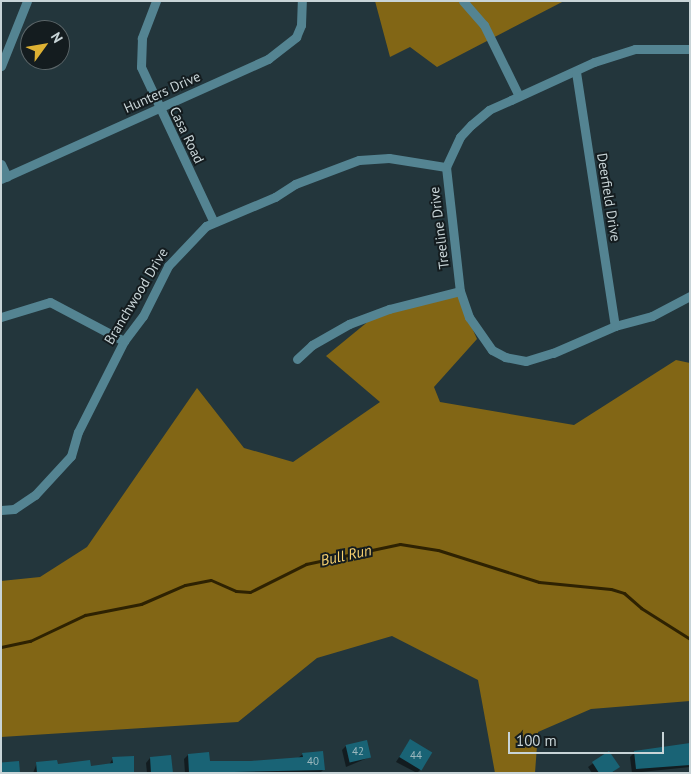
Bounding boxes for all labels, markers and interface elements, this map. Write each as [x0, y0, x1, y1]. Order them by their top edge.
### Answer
north arrow [20, 20, 70, 70]
text: N [47, 29, 67, 46]
street label: Hunters Drive [121, 68, 203, 116]
street label: Casa Road [166, 104, 208, 166]
street label: Deerfield Drive [594, 152, 624, 242]
street label: Treeline Drive [426, 186, 452, 270]
street label: Branchwood Drive [101, 245, 171, 347]
water label: Bull Run [319, 541, 373, 569]
scale bar [511, 722, 667, 754]
text: 100 m [516, 731, 557, 750]
house number: 42 [352, 744, 364, 758]
house number: 44 [410, 748, 422, 762]
house number: 40 [307, 754, 319, 768]

